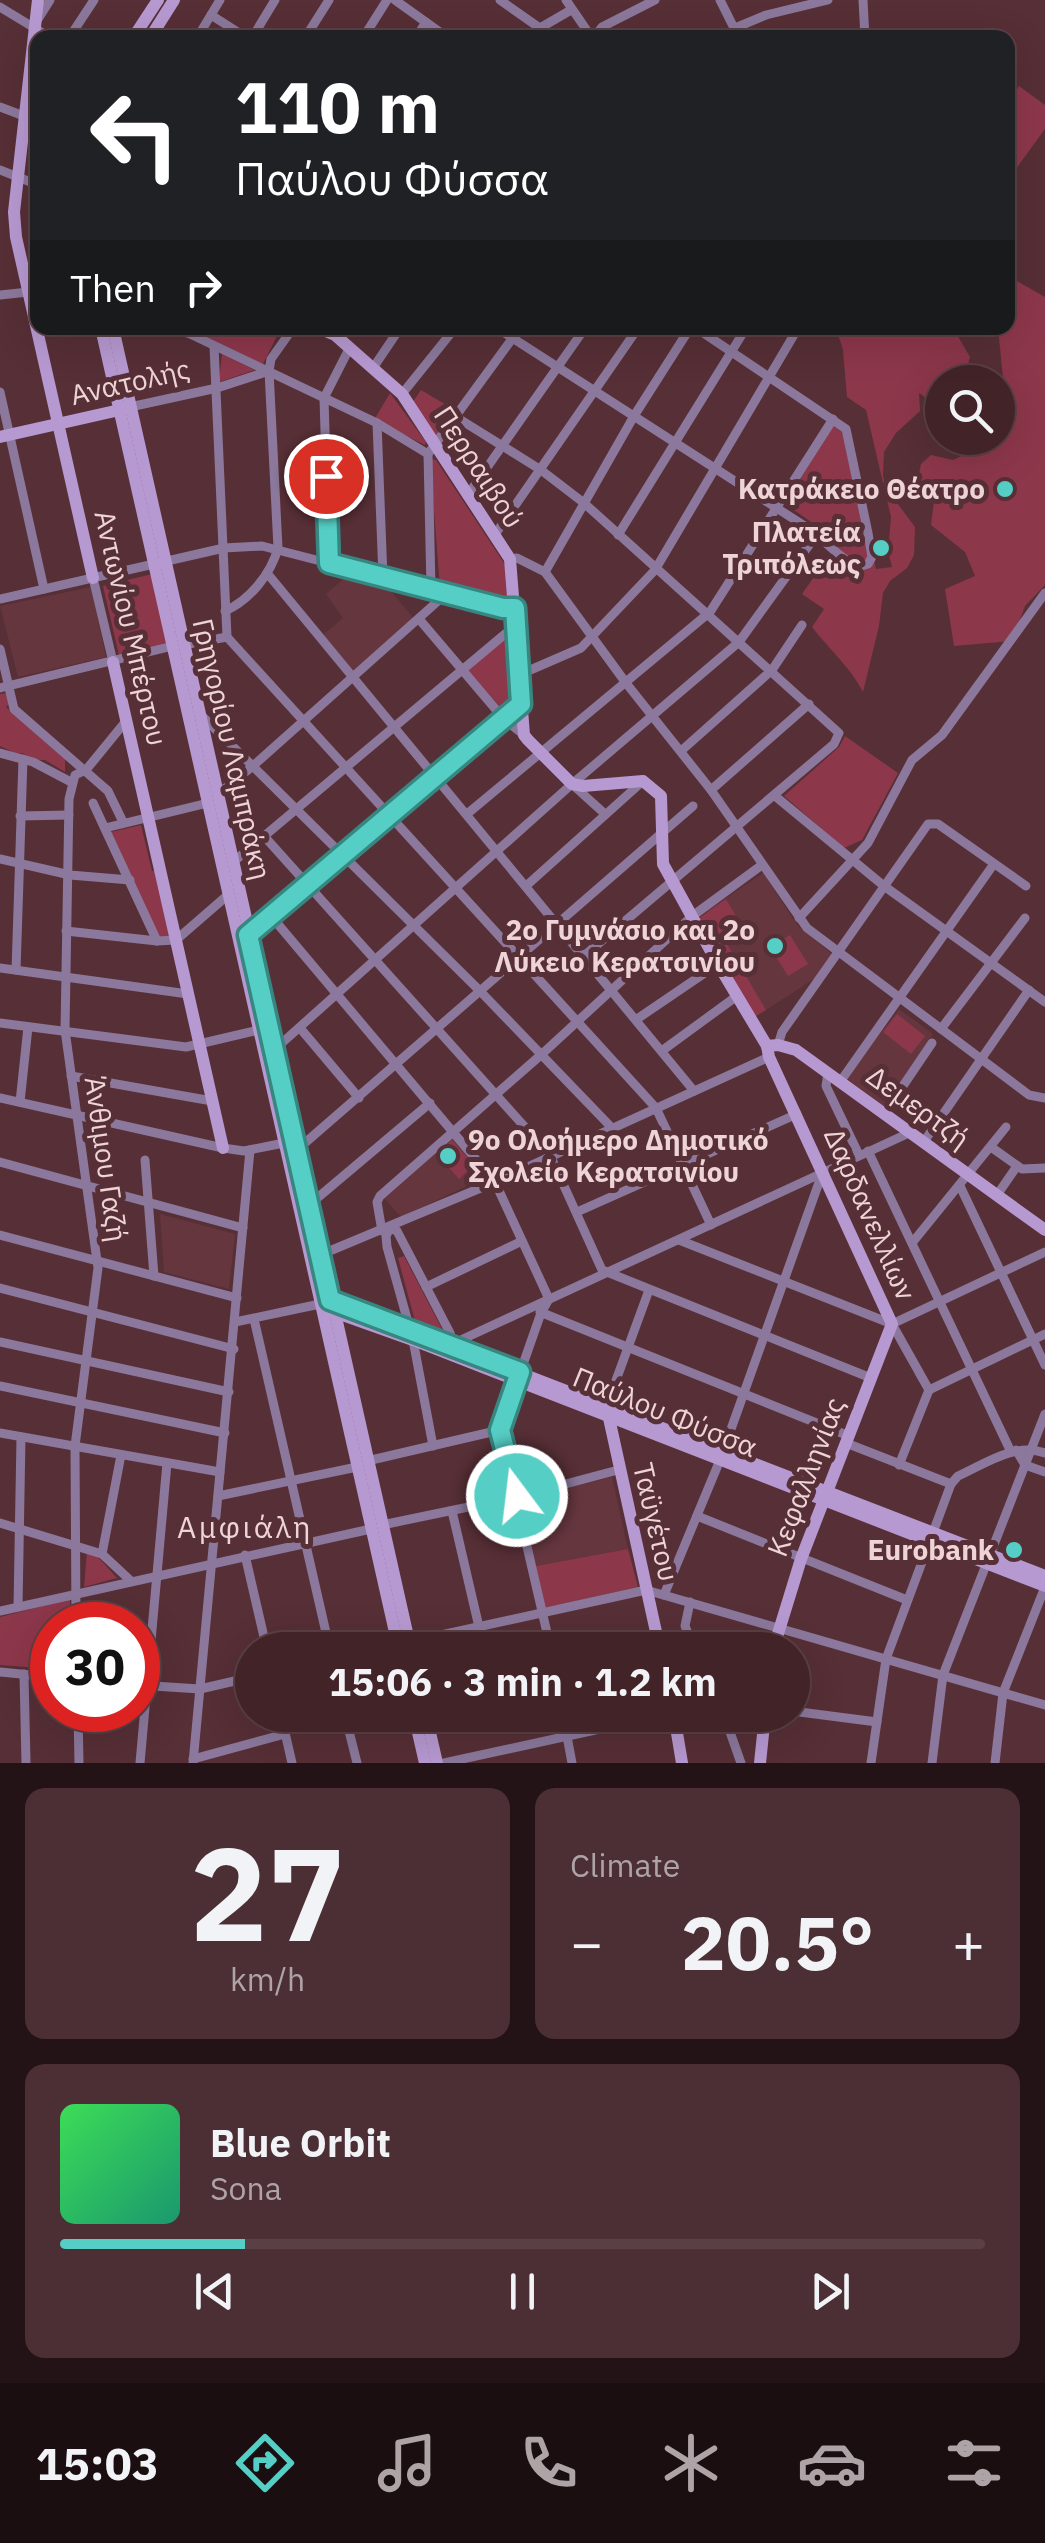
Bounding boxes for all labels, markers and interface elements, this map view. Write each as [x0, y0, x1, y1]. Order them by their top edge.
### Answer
text: 110 m [235, 61, 440, 152]
icon: left [70, 70, 200, 200]
text: Παύλου Φύσσα [235, 149, 549, 207]
icon: right [176, 260, 231, 315]
text: Then [70, 263, 156, 312]
street label: Ανατολής [67, 350, 193, 413]
map controls [925, 365, 1015, 455]
button: search [925, 365, 1015, 455]
street label: Περραιβού [426, 398, 533, 535]
pin [284, 434, 369, 519]
icon: arrive [299, 449, 354, 504]
place label: Κατράκειο Θέατρο [738, 470, 985, 507]
marker: Κατράκειο Θέατρο [994, 478, 1016, 500]
street label: Αντωνίου Μπέρτου [86, 507, 177, 749]
place label: Πλατεία Τριπόλεως [722, 513, 861, 582]
marker: Πλατεία Τριπόλεως [870, 537, 892, 559]
street label: Γρηγορίου Λαμπράκη [184, 615, 281, 883]
place label: 2ο Γυμνάσιο και 2ο Λύκειο Κερατσινίου [494, 911, 755, 980]
marker: 2ο Γυμνάσιο και 2ο Λύκειο Κερατσινίου [764, 935, 786, 957]
street label: Δεμερτζή [859, 1057, 977, 1157]
street label: Άνθιμου Γαζή [77, 1074, 136, 1244]
place label: 9ο Ολοήμερο Δημοτικό Σχολείο Κερατσινίου [468, 1121, 768, 1190]
street label: Δαρδανελλίων [816, 1122, 925, 1306]
marker: 9ο Ολοήμερο Δημοτικό Σχολείο Κερατσινίου [437, 1145, 459, 1167]
street label: Παύλου Φύσσα [568, 1358, 763, 1465]
street label: Κεφαλληνίας [758, 1392, 853, 1562]
position arrow [465, 1444, 569, 1548]
street label: Ταϋγέτου [625, 1459, 688, 1585]
district label: Αμφιάλη [177, 1507, 313, 1546]
place label: Eurobank [868, 1531, 995, 1568]
marker: Eurobank [1003, 1539, 1025, 1561]
speed limit sign: 30 [30, 1602, 160, 1732]
text: 15:06 · 3 min · 1.2 km [328, 1657, 717, 1706]
text: 27 [189, 1808, 346, 1977]
text: Climate [570, 1844, 680, 1886]
text: 20.5° [681, 1893, 874, 1991]
text: − [570, 1907, 603, 1978]
text: + [952, 1907, 985, 1978]
text: km/h [230, 1958, 305, 2000]
text: Blue Orbit [210, 2118, 391, 2167]
text: Sona [210, 2167, 282, 2209]
icon: previous [187, 2264, 242, 2319]
icon: pause [495, 2264, 550, 2319]
icon: next [803, 2264, 858, 2319]
icon: directions [230, 2428, 300, 2498]
icon: music [372, 2428, 442, 2498]
icon: phone [514, 2428, 584, 2498]
icon: climate [656, 2428, 726, 2498]
icon: car [797, 2428, 867, 2498]
icon: filters [939, 2428, 1009, 2498]
text: 15:03 [36, 2434, 159, 2492]

